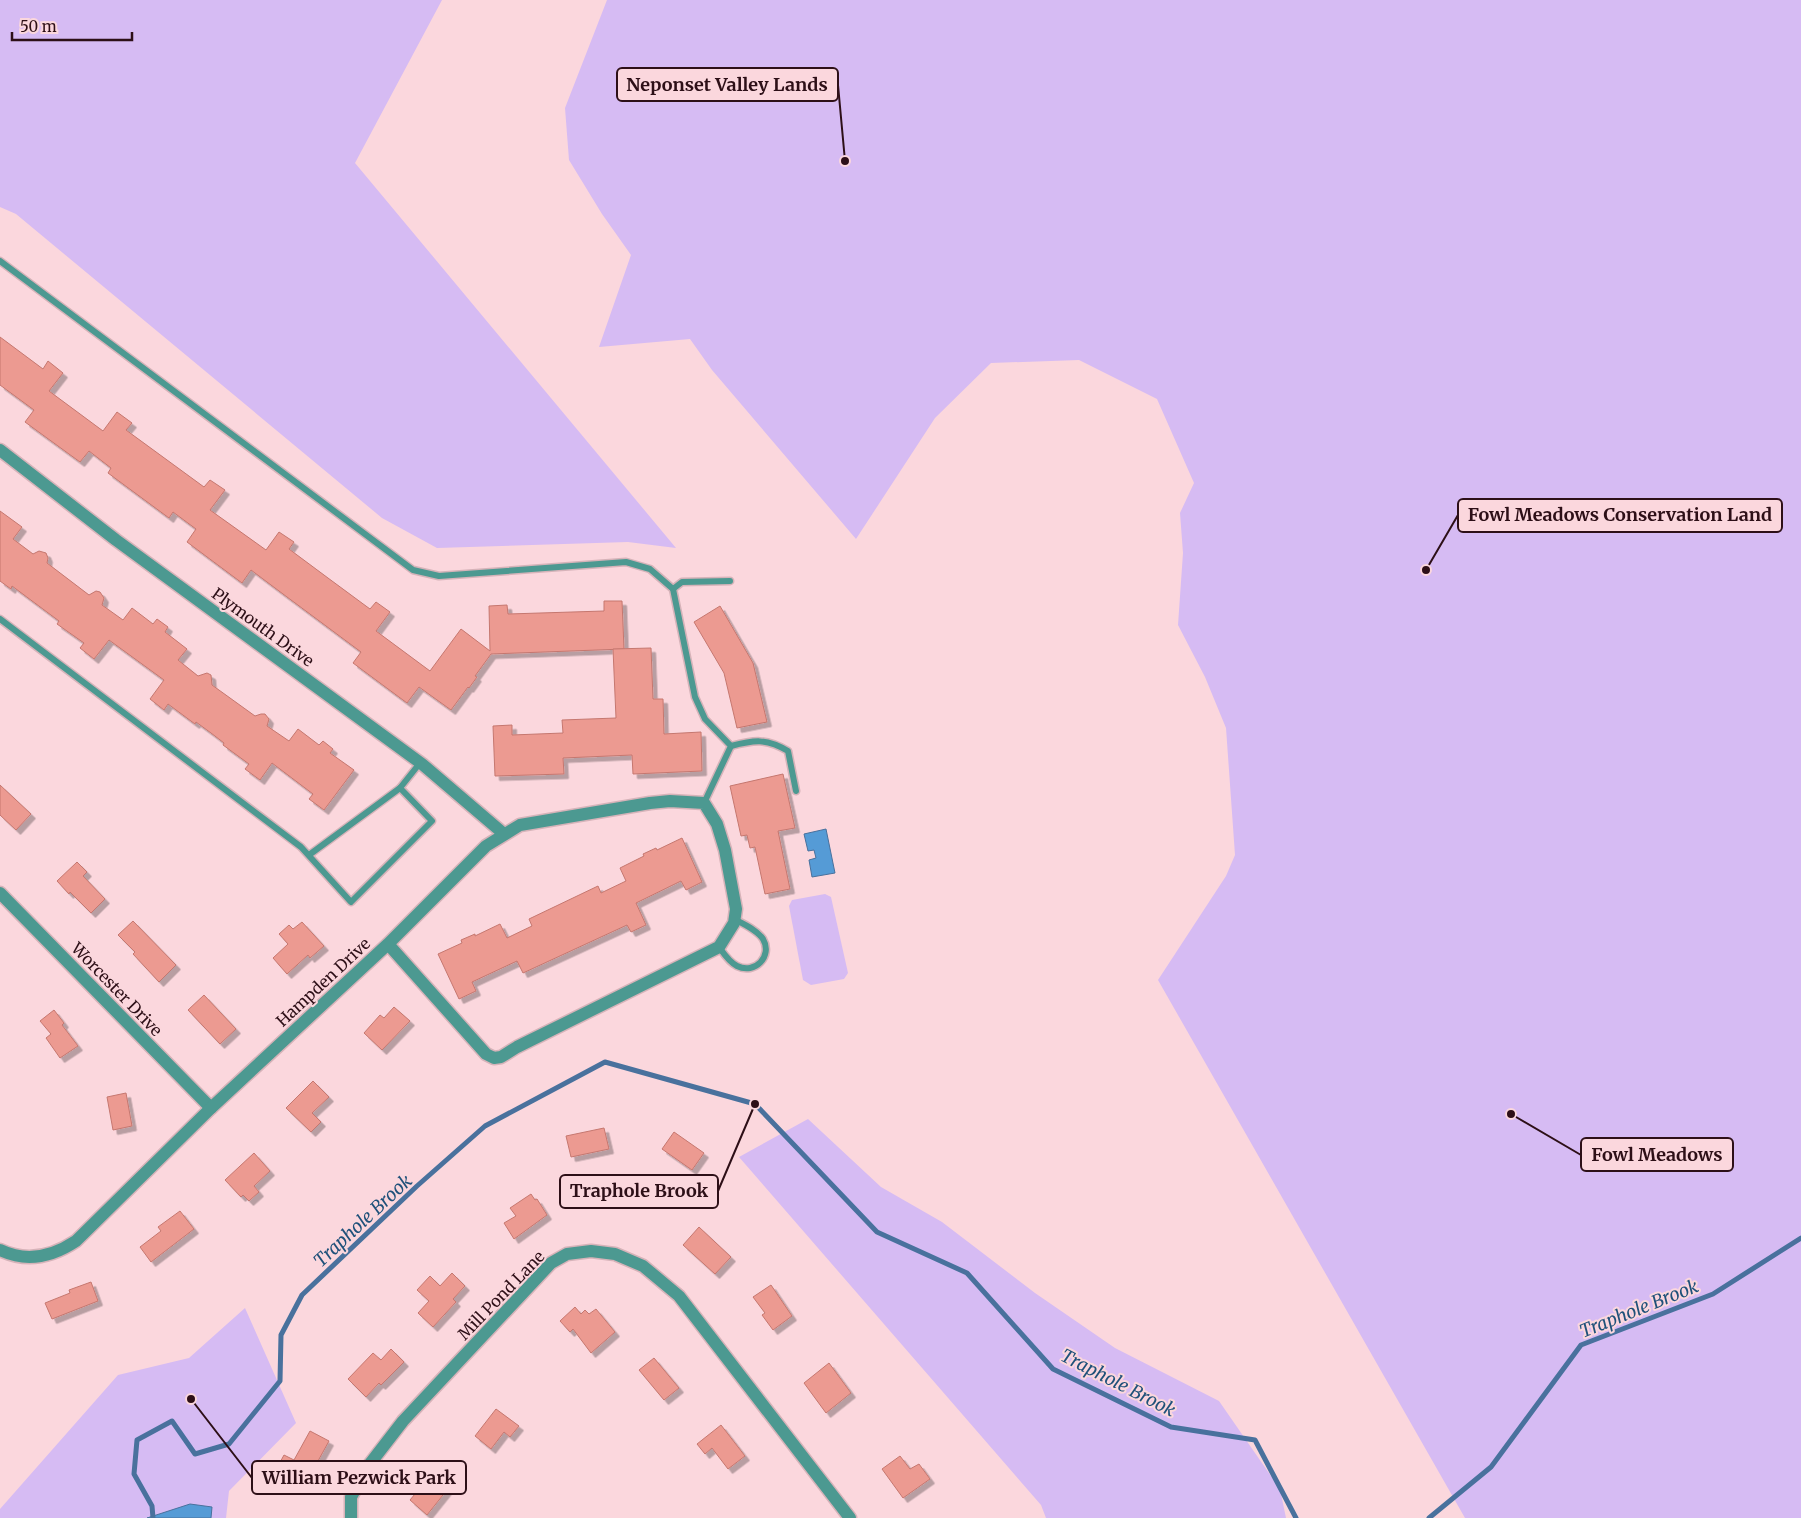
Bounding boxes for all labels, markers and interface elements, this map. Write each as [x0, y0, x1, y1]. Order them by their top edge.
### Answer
scale bar [12, 10, 132, 42]
text: 50 m [20, 17, 57, 36]
callout: Neponset Valley Lands [617, 68, 838, 101]
text: Neponset Valley Lands [626, 73, 828, 96]
callout: Fowl Meadows Conservation Land [1458, 499, 1782, 532]
text: Fowl Meadows Conservation Land [1468, 503, 1772, 526]
street label: Plymouth Drive [208, 583, 318, 671]
street label: Hampden Drive [272, 933, 374, 1031]
street label: Worcester Drive [67, 937, 167, 1040]
callout: Fowl Meadows [1581, 1138, 1733, 1171]
text: Fowl Meadows [1591, 1143, 1723, 1166]
water label: Traphole Brook [309, 1169, 417, 1272]
callout: Traphole Brook [560, 1175, 718, 1208]
text: Traphole Brook [570, 1179, 708, 1202]
street label: Mill Pond Lane [454, 1246, 548, 1344]
water label: Traphole Brook [1576, 1274, 1702, 1343]
water label: Traphole Brook [1057, 1344, 1180, 1421]
callout: William Pezwick Park [252, 1461, 466, 1494]
text: William Pezwick Park [261, 1466, 456, 1489]

